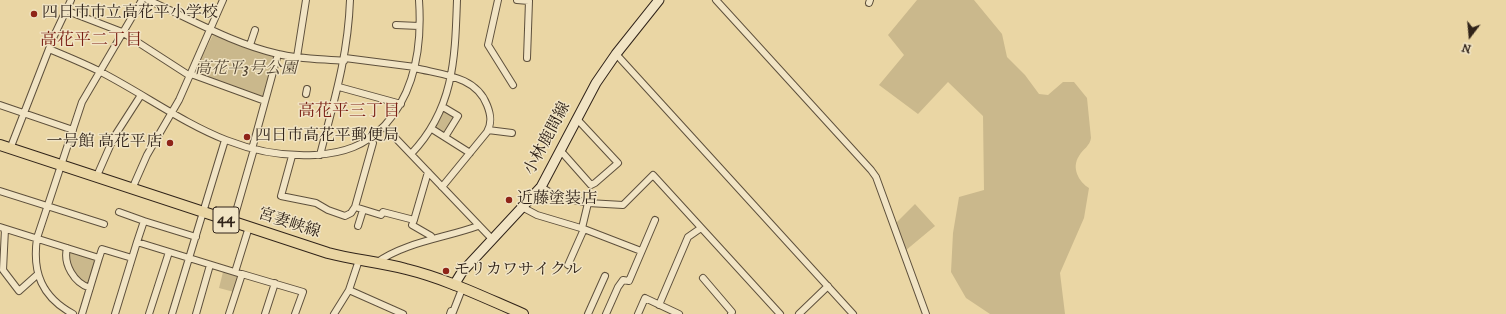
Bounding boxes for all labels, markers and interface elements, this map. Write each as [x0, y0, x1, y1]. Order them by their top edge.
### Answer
place label: 四日市市立高花平小学校 [42, 4, 218, 24]
marker: 四日市市立高花平小学校 [29, 9, 39, 19]
north arrow [1450, 16, 1490, 56]
district label: 高花平二丁目 [40, 31, 142, 51]
text: N [1460, 40, 1473, 56]
park label: 高花平3号公園 [195, 60, 297, 80]
street label: 小林鹿間線 [521, 99, 575, 179]
district label: 高花平三丁目 [298, 102, 400, 122]
place label: 四日市高花平郵便局 [255, 127, 399, 147]
marker: 四日市高花平郵便局 [242, 132, 252, 142]
place label: 一号館 高花平店 [47, 133, 162, 153]
marker: 一号館 高花平店 [165, 138, 175, 148]
place label: 近藤塗装店 [517, 190, 597, 210]
marker: 近藤塗装店 [504, 195, 514, 205]
street label: 宮妻峡線 [256, 205, 322, 243]
road number: 44 [213, 207, 239, 233]
place label: モリカワサイクル [454, 261, 582, 281]
marker: モリカワサイクル [441, 266, 451, 276]

